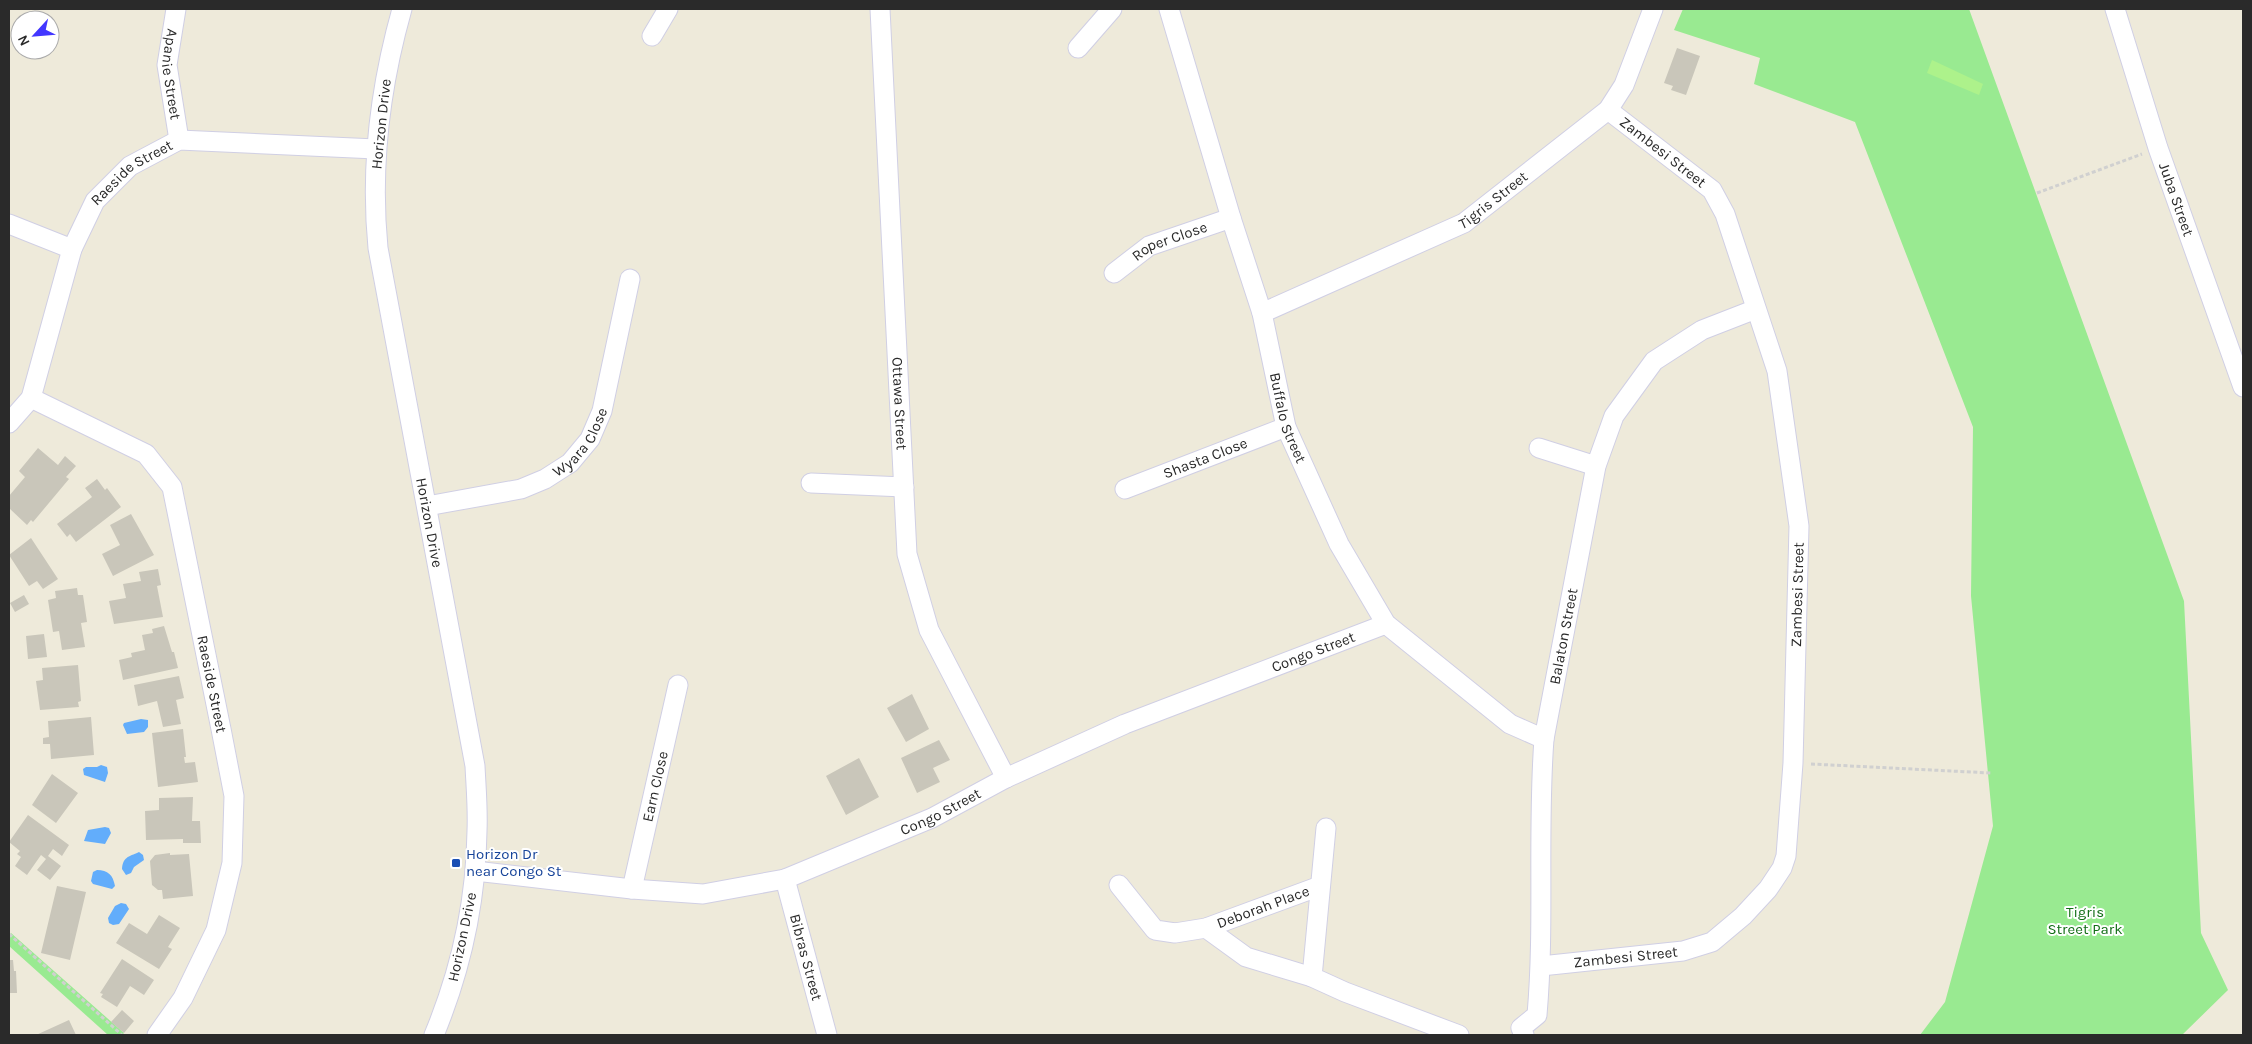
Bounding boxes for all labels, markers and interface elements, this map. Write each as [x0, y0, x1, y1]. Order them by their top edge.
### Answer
north arrow [10, 10, 60, 60]
street label: Apanie Street [158, 27, 185, 121]
text: N [14, 32, 34, 49]
street label: Horizon Drive [367, 78, 395, 170]
street label: Zambesi Street [1616, 113, 1710, 192]
street label: Raeside Street [87, 136, 176, 209]
street label: Juba Street [2155, 160, 2198, 239]
street label: Tigris Street [1456, 167, 1532, 233]
street label: Roper Close [1128, 218, 1209, 265]
street label: Ottawa Street [888, 357, 911, 451]
street label: Buffalo Street [1266, 371, 1310, 466]
street label: Wyara Close [549, 405, 611, 481]
street label: Shasta Close [1161, 434, 1250, 482]
street label: Horizon Drive [412, 476, 447, 569]
street label: Zambesi Street [1787, 542, 1808, 647]
street label: Balaton Street [1546, 586, 1582, 686]
street label: Congo Street [1269, 628, 1358, 676]
street label: Raeside Street [193, 634, 231, 735]
street label: Earn Close [638, 749, 672, 824]
street label: Congo Street [897, 784, 984, 839]
place label: Horizon Dr near Congo St [466, 845, 562, 880]
marker: Horizon Dr near Congo St [450, 857, 462, 869]
street label: Deborah Place [1214, 882, 1312, 932]
street label: Horizon Drive [444, 891, 480, 983]
park label: Tigris Street Park [2047, 903, 2123, 938]
street label: Bibras Street [786, 912, 826, 1003]
street label: Zambesi Street [1572, 943, 1679, 972]

